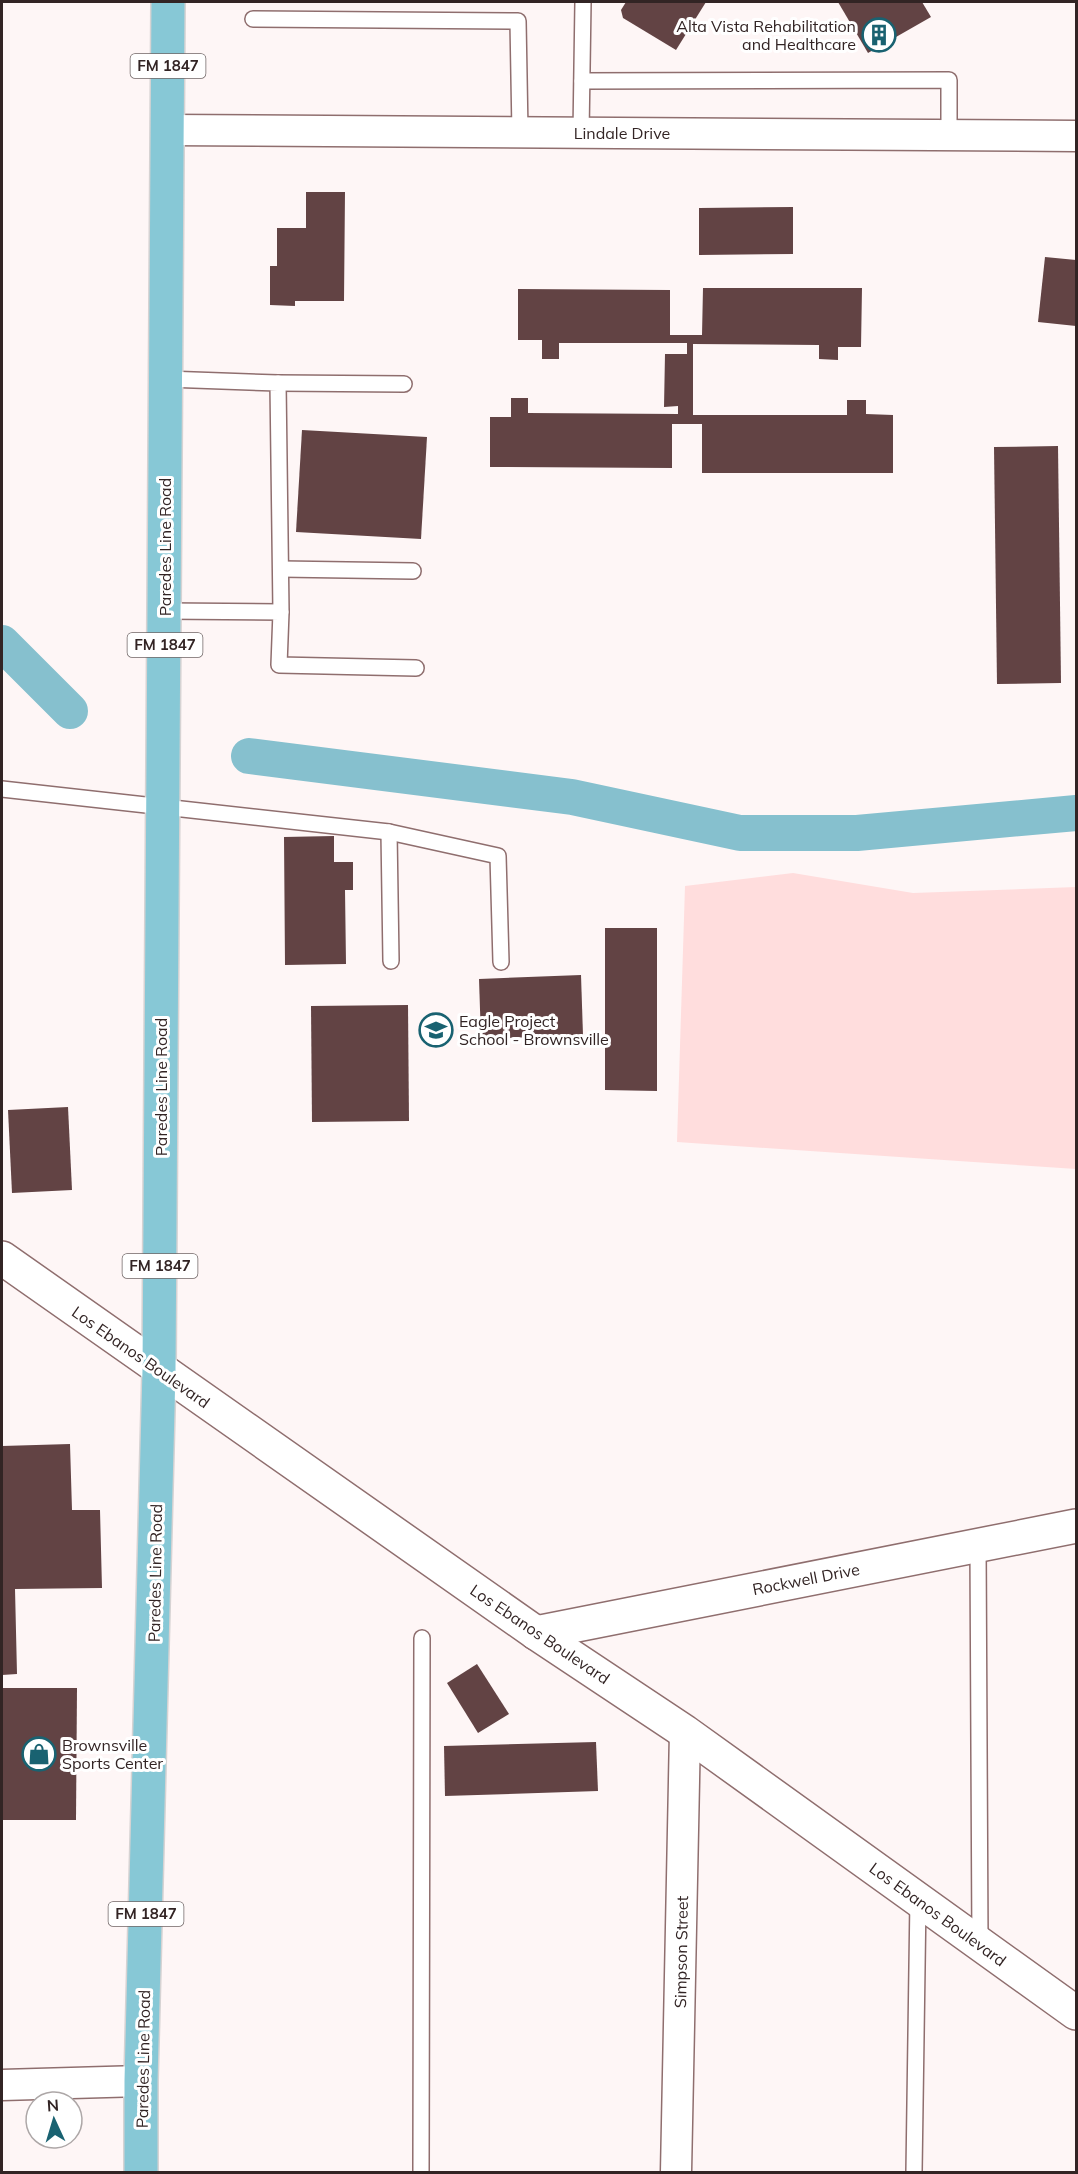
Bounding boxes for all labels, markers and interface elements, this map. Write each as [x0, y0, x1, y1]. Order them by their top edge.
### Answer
place label: Alta Vista Rehabilitation and Healthcare [676, 16, 856, 54]
building icon: Alta Vista Rehabilitation and Healthcare [861, 17, 897, 53]
road number: FM 1847 [130, 54, 206, 78]
street label: Lindale Drive [574, 123, 670, 143]
street label: Paredes Line Road [155, 478, 175, 616]
road number: FM 1847 [128, 633, 202, 657]
place label: Eagle Project School - Brownsville [459, 1011, 609, 1049]
school or university icon: Eagle Project School - Brownsville [418, 1012, 454, 1048]
street label: Paredes Line Road [151, 1018, 171, 1156]
road number: FM 1847 [122, 1254, 198, 1278]
street label: Los Ebanos Boulevard [68, 1302, 214, 1412]
street label: Paredes Line Road [144, 1504, 166, 1642]
street label: Rockwell Drive [751, 1559, 861, 1599]
street label: Los Ebanos Boulevard [466, 1580, 614, 1688]
place label: Brownsville Sports Center [62, 1735, 163, 1773]
shop icon: Brownsville Sports Center [21, 1736, 57, 1772]
street label: Los Ebanos Boulevard [866, 1858, 1010, 1970]
street label: Simpson Street [670, 1895, 692, 2008]
road number: FM 1847 [108, 1902, 184, 1926]
street label: Paredes Line Road [132, 1990, 154, 2128]
north arrow [24, 2090, 84, 2150]
text: N [46, 2095, 60, 2115]

